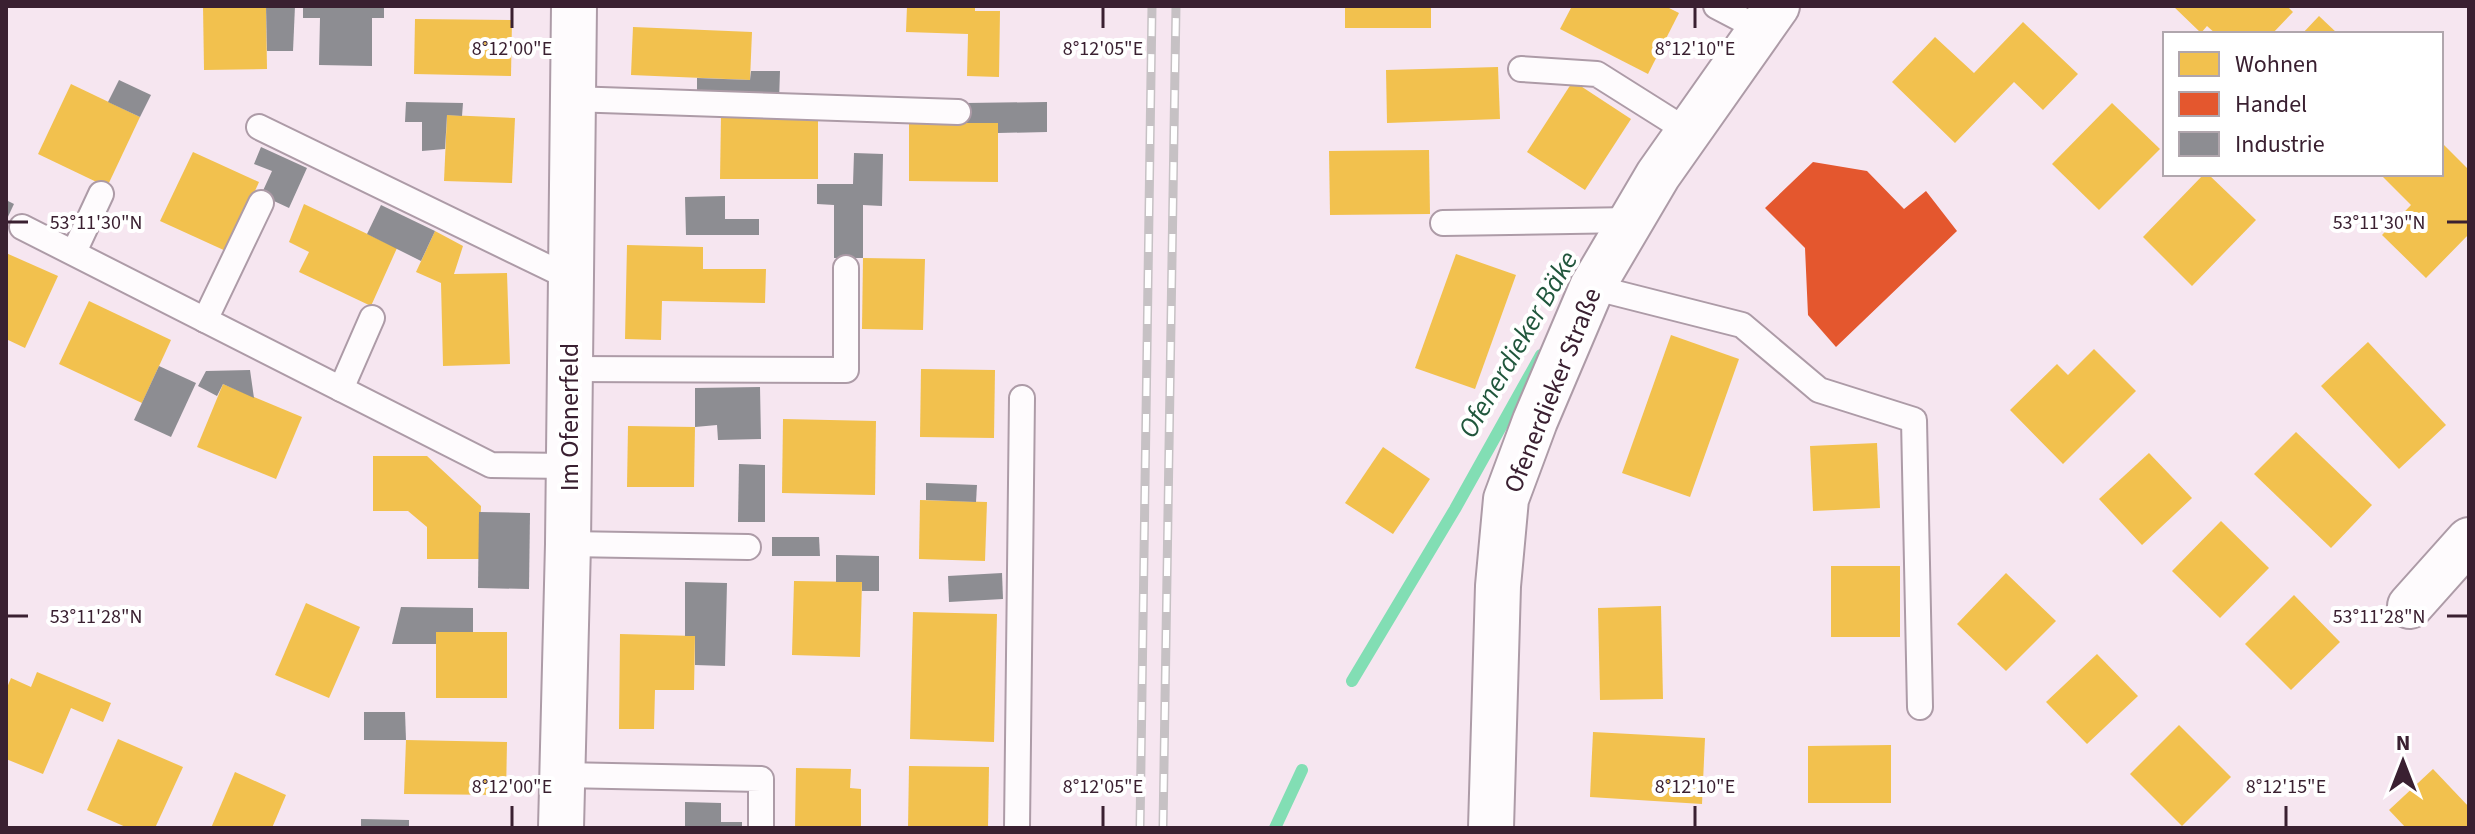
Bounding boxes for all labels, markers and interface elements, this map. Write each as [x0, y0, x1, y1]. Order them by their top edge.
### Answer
legend [2163, 32, 2443, 176]
text: 8°12'00"E [472, 35, 552, 63]
text: 8°12'05"E [1063, 35, 1143, 63]
text: 8°12'10"E [1655, 35, 1735, 63]
text: Wohnen [2235, 47, 2318, 82]
text: Handel [2235, 87, 2307, 122]
text: Industrie [2235, 127, 2325, 162]
text: 53°11'30"N [50, 209, 142, 237]
text: 53°11'30"N [2333, 209, 2425, 237]
water label: Ofenerdieker Bäke [1448, 244, 1588, 445]
street label: Ofenerdieker Straße [1494, 282, 1610, 498]
street label: Im Ofenerfeld [551, 343, 588, 491]
text: 53°11'28"N [50, 603, 142, 631]
text: 53°11'28"N [2333, 603, 2425, 631]
north arrow [2363, 722, 2443, 802]
text: N [2396, 727, 2410, 759]
text: 8°12'00"E [472, 773, 552, 801]
text: 8°12'05"E [1063, 773, 1143, 801]
text: 8°12'10"E [1655, 773, 1735, 801]
text: 8°12'15"E [2246, 773, 2326, 801]

